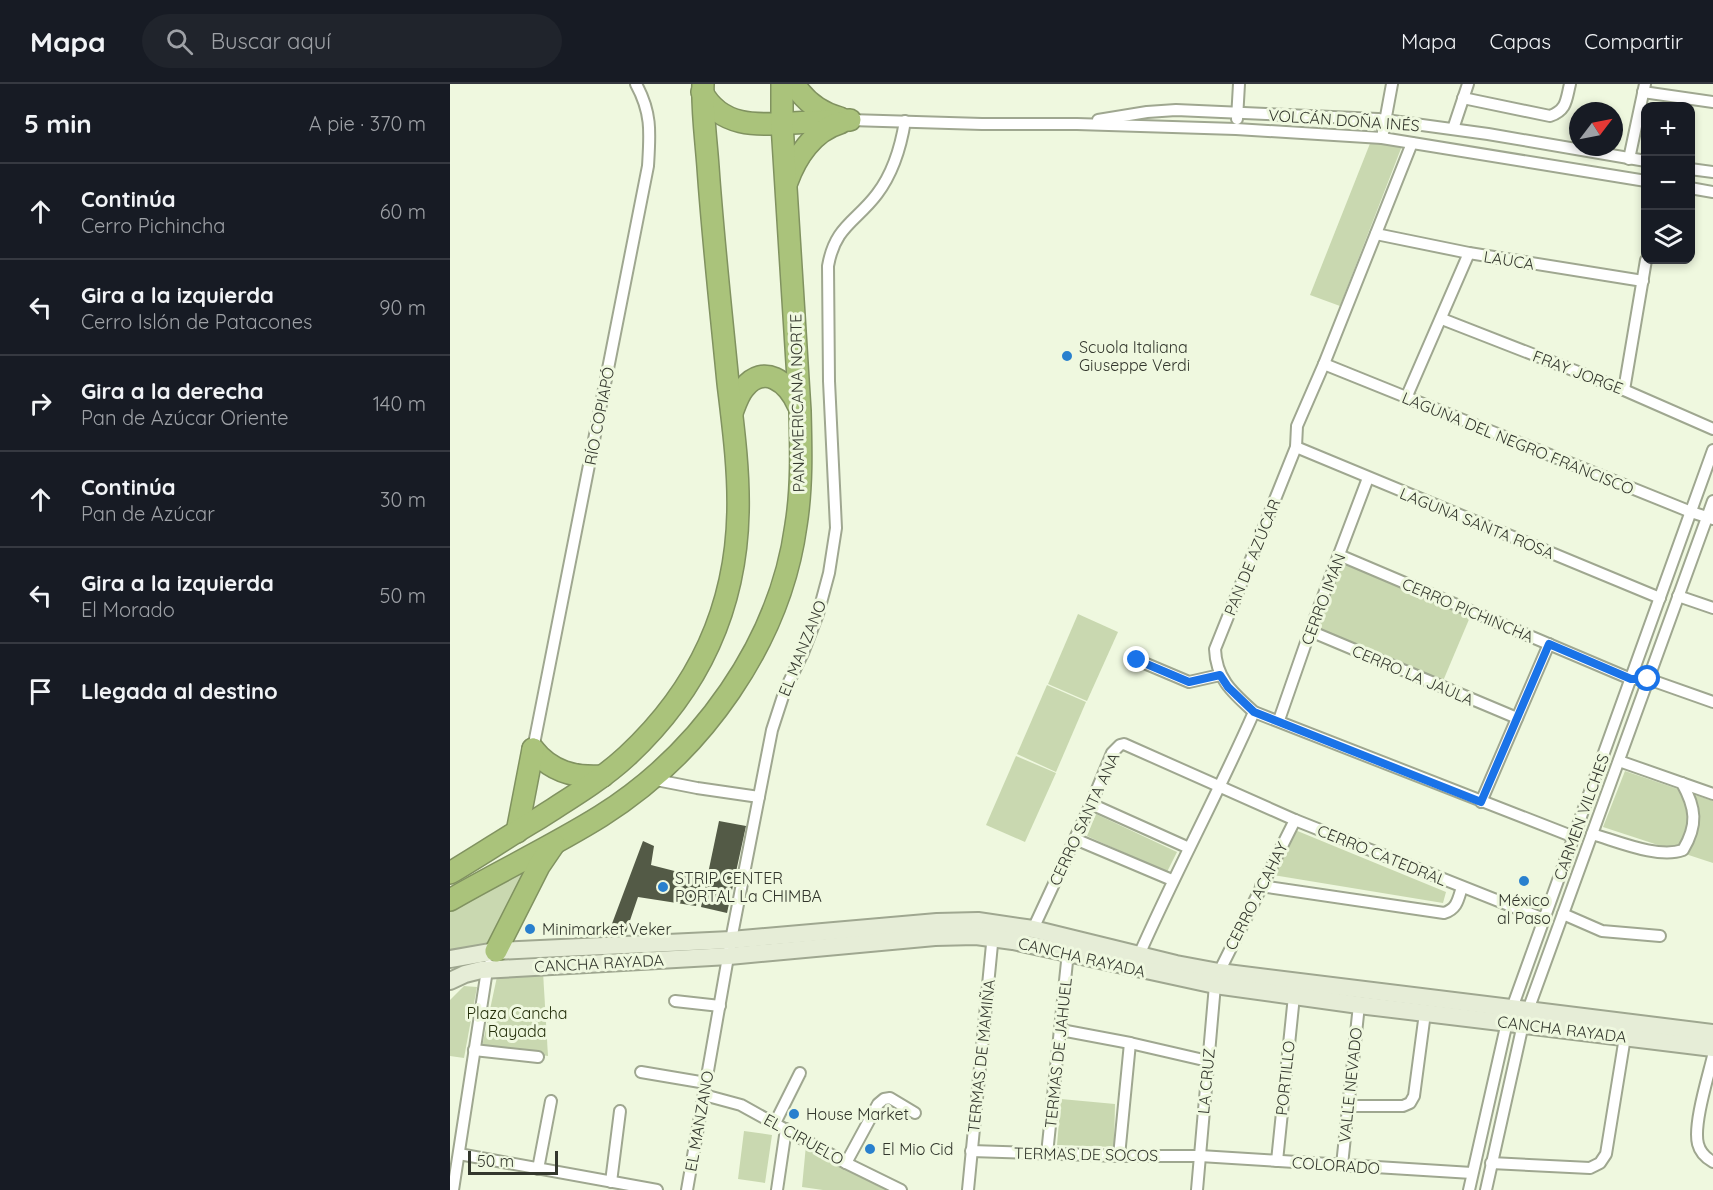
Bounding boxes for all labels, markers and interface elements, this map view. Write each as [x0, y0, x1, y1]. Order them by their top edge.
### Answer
search box [142, 14, 562, 68]
text: Mapa [30, 24, 106, 59]
icon: search [163, 25, 196, 58]
text: Buscar aquí [211, 27, 331, 55]
text: Mapa [1401, 28, 1456, 54]
text: Capas [1489, 28, 1551, 54]
text: Compartir [1584, 28, 1683, 54]
north arrow [1569, 102, 1623, 156]
map controls [1641, 102, 1695, 264]
button: + [1641, 102, 1695, 156]
street label: VOLCÁN DOÑA INÉS [1268, 105, 1420, 135]
text: 5 min [24, 107, 92, 140]
text: A pie · 370 m [309, 111, 426, 136]
button: − [1641, 156, 1695, 210]
text: Continúa [81, 185, 176, 213]
icon: ahead [24, 195, 57, 228]
text: 60 m [380, 199, 426, 224]
button: layers [1641, 210, 1695, 264]
text: Cerro Pichincha [81, 213, 225, 238]
street label: LAUCA [1482, 246, 1536, 274]
text: Gira a la izquierda [81, 281, 274, 309]
icon: left [24, 291, 57, 324]
text: 90 m [379, 295, 426, 320]
text: Cerro Islón de Patacones [81, 309, 312, 334]
street label: PANAMERICANA NORTE [785, 314, 809, 492]
place label: Scuola Italiana Giuseppe Verdi [1079, 337, 1190, 375]
street label: FRAY JORGE [1530, 346, 1626, 398]
marker: Scuola Italiana Giuseppe Verdi [1060, 349, 1074, 363]
street label: RÍO COPIAPÓ [580, 365, 618, 467]
text: Gira a la derecha [81, 377, 264, 405]
icon: right [24, 387, 57, 420]
street label: LAGUNA DEL NEGRO FRANCISCO [1399, 387, 1637, 499]
text: 140 m [373, 391, 426, 416]
text: Pan de Azúcar Oriente [81, 405, 289, 430]
text: Continúa [81, 473, 176, 501]
icon: ahead [24, 483, 57, 516]
street label: LAGUNA SANTA ROSA [1397, 483, 1557, 563]
text: 30 m [380, 487, 426, 512]
street label: PAN DE AZÚCAR [1220, 496, 1284, 618]
text: Pan de Azúcar [81, 501, 215, 526]
street label: CERRO IMÁN [1296, 550, 1350, 648]
text: Gira a la izquierda [81, 569, 274, 597]
street label: CERRO PICHINCHA [1399, 573, 1537, 647]
icon: left [24, 579, 57, 612]
text: 50 m [380, 583, 426, 608]
text: El Morado [81, 597, 175, 622]
street label: EL MANZANO [774, 597, 830, 699]
street label: CERRO LA JAULA [1349, 640, 1477, 710]
route end [1123, 646, 1149, 672]
route start [1634, 665, 1660, 691]
icon: arrive [24, 675, 57, 708]
text: Llegada al destino [81, 677, 278, 705]
street label: CERRO SANTA ANA [1044, 749, 1124, 889]
street label: CARMEN VILCHES [1549, 751, 1613, 883]
street label: CERRO CATEDRAL [1315, 820, 1450, 890]
street label: CERRO ACAHAY [1220, 839, 1292, 953]
place label: STRIP CENTER PORTAL La CHIMBA [675, 868, 822, 906]
marker: México al Paso [1517, 874, 1531, 888]
marker: STRIP CENTER PORTAL La CHIMBA [656, 880, 670, 894]
place label: México al Paso [1497, 890, 1551, 928]
place label: Minimarket Veker [542, 919, 672, 939]
marker: Minimarket Veker [523, 922, 537, 936]
street label: CANCHA RAYADA [1016, 933, 1148, 981]
street label: CANCHA RAYADA [534, 950, 664, 976]
street label: TERMAS DE JAHUEL [1040, 976, 1076, 1129]
street label: TERMAS DE MAMIÑA [963, 978, 999, 1134]
park label: Plaza Cancha Rayada [466, 1003, 568, 1041]
street label: CANCHA RAYADA [1496, 1011, 1628, 1047]
street label: VALLE NEVADO [1334, 1026, 1366, 1144]
street label: PORTILLO [1271, 1040, 1299, 1116]
street label: LA CRUZ [1193, 1047, 1219, 1115]
street label: EL MANZANO [680, 1069, 718, 1173]
place label: House Market [806, 1104, 909, 1124]
marker: House Market [787, 1107, 801, 1121]
street label: EL CIRUELO [761, 1109, 847, 1169]
place label: El Mio Cid [882, 1139, 953, 1159]
marker: El Mio Cid [863, 1142, 877, 1156]
street label: TERMAS DE SOCOS [1014, 1143, 1158, 1165]
scale bar [468, 1148, 558, 1176]
text: 50 m [477, 1151, 514, 1171]
street label: COLORADO [1291, 1152, 1381, 1178]

